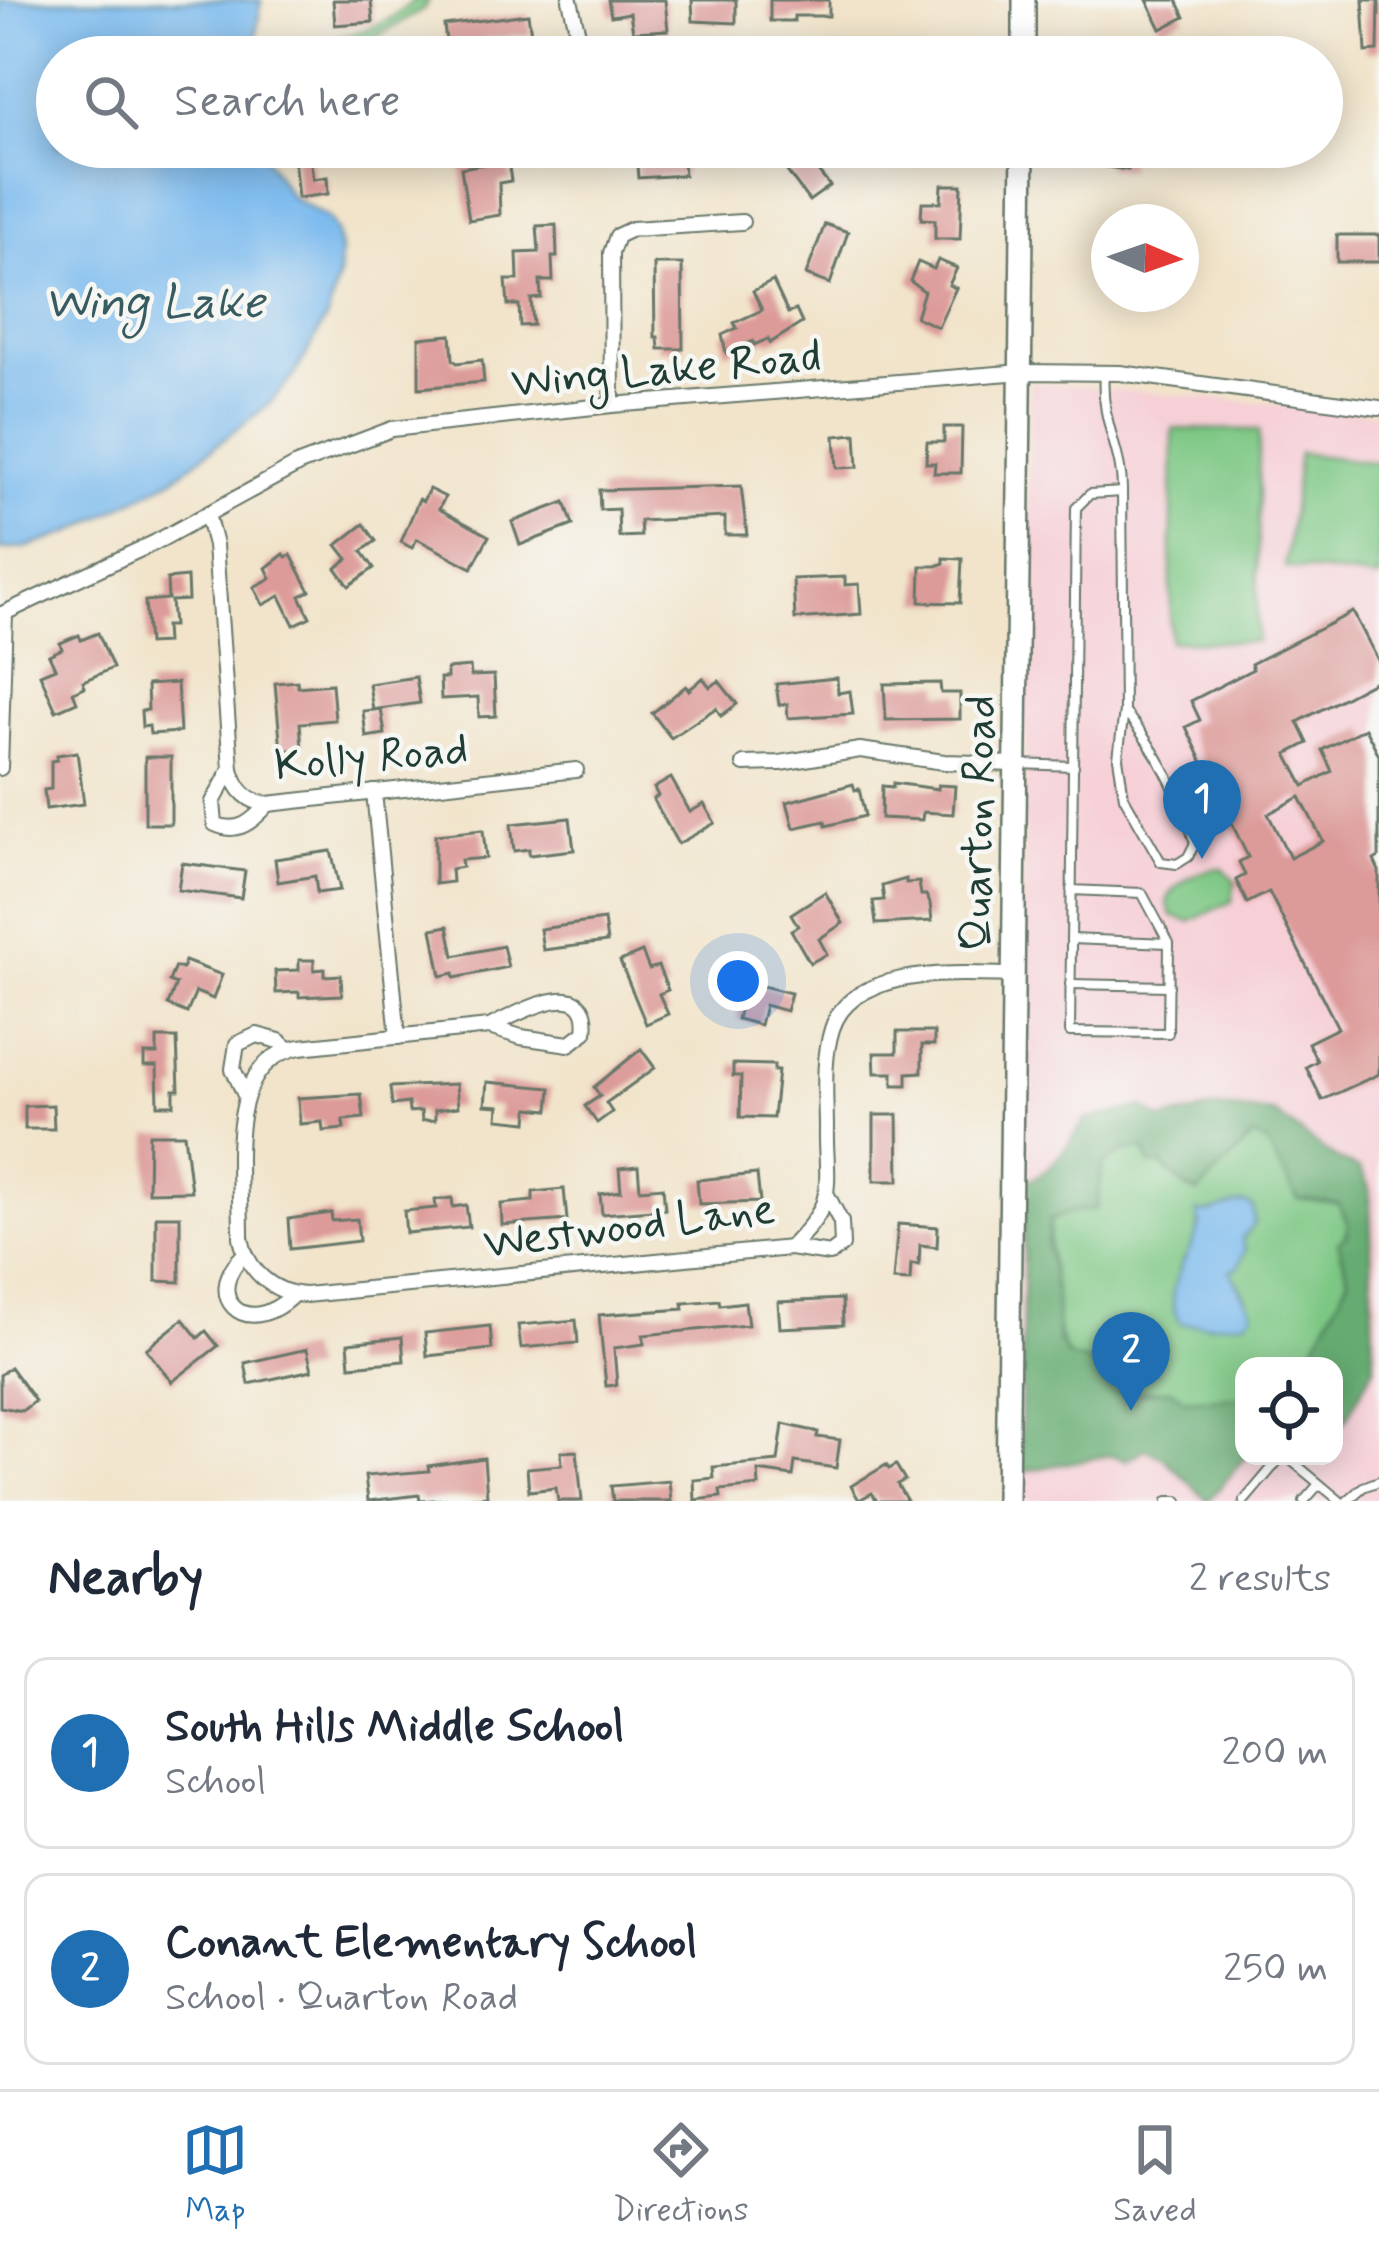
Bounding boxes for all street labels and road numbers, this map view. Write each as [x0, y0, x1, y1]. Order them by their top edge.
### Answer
street label: Wing Lake Road [509, 328, 824, 417]
street label: Quarton Road [948, 694, 1011, 952]
street label: Kolly Road [272, 721, 471, 796]
street label: Westwood Lane [480, 1180, 778, 1275]

